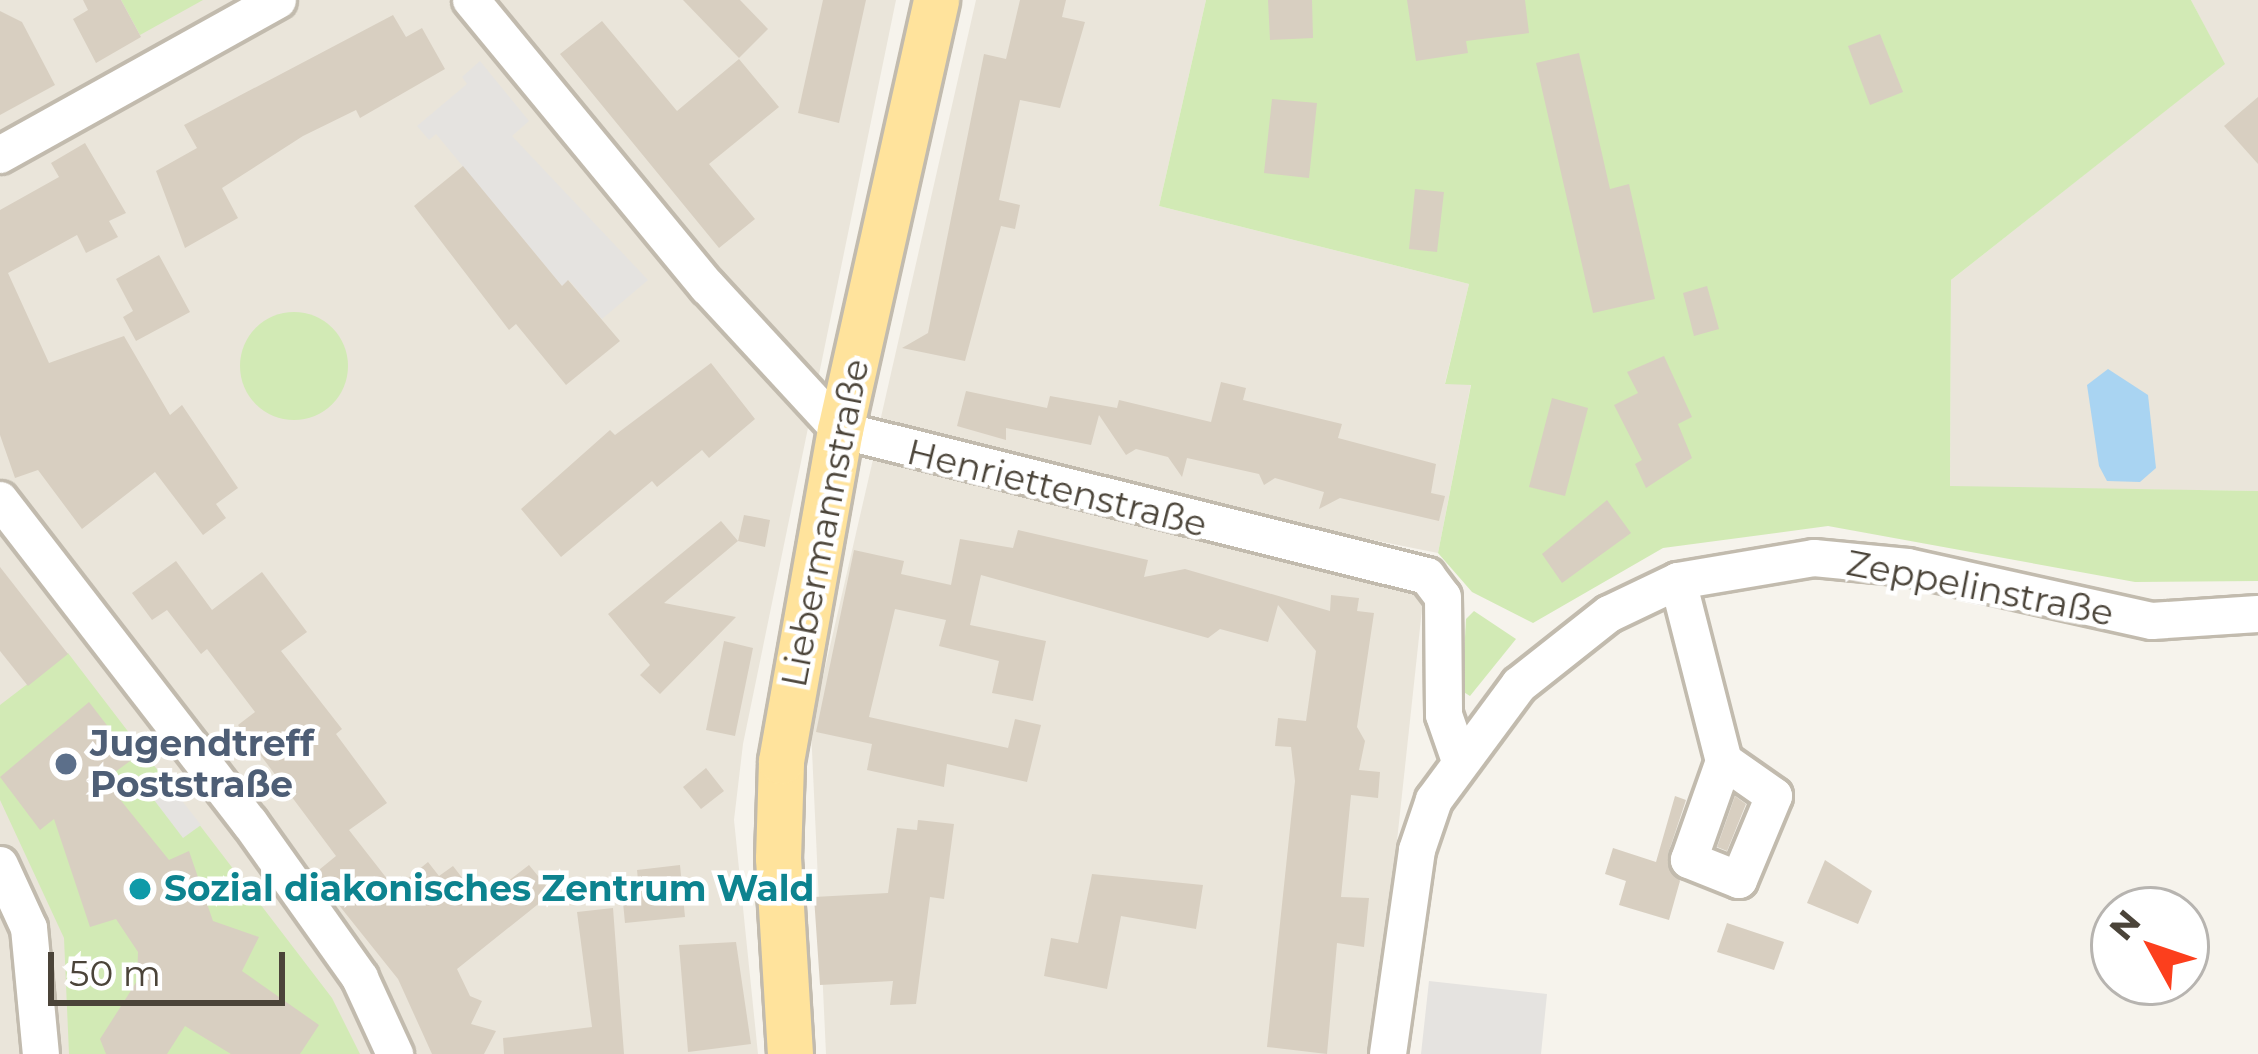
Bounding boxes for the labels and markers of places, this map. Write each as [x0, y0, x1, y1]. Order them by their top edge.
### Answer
place label: Jugendtreff Poststraße [90, 721, 314, 806]
marker: Jugendtreff Poststraße [53, 751, 79, 777]
place label: Sozial diakonisches Zentrum Wald [164, 867, 814, 911]
marker: Sozial diakonisches Zentrum Wald [127, 876, 153, 902]

